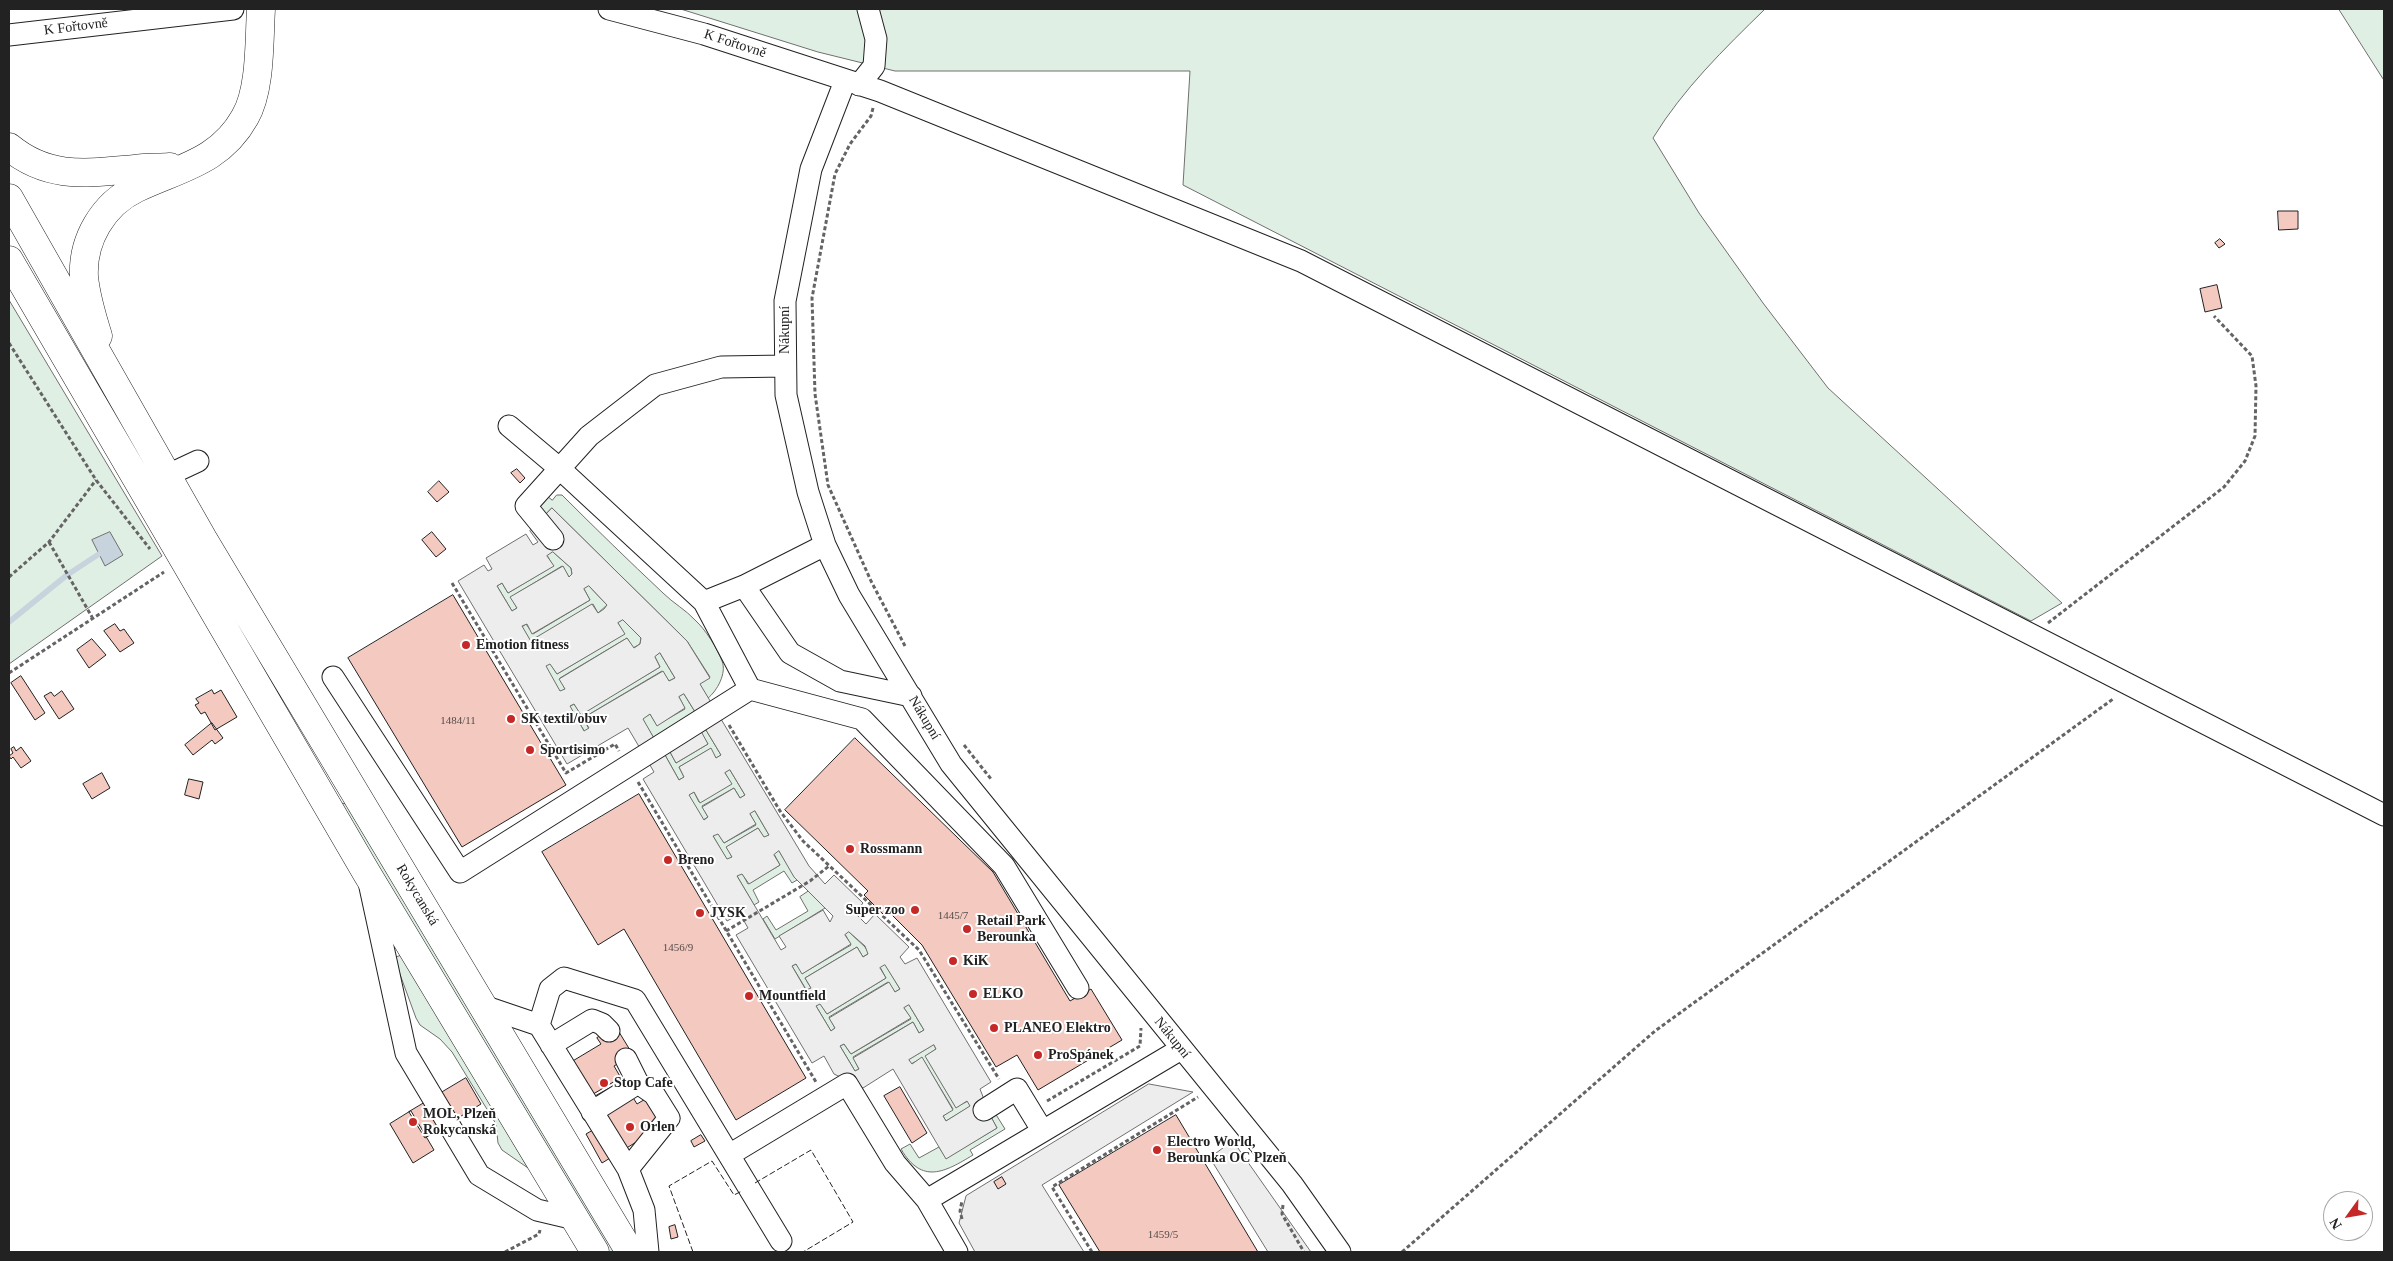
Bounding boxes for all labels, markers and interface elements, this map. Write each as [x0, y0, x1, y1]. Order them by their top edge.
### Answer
street label: K Fořtovně [43, 15, 109, 39]
street label: K Fořtovně [702, 26, 768, 62]
street label: Nákupní [777, 306, 793, 354]
place label: Emotion fitness [476, 637, 569, 653]
marker: Emotion fitness [460, 639, 472, 651]
street label: Nákupní [904, 693, 944, 743]
place label: SK textil/obuv [521, 711, 607, 727]
marker: SK textil/obuv [505, 713, 517, 725]
house number: 1484/11 [440, 714, 476, 728]
place label: Sportisimo [540, 742, 605, 758]
marker: Sportisimo [524, 744, 536, 756]
place label: Rossmann [860, 841, 922, 857]
marker: Rossmann [844, 843, 856, 855]
place label: Breno [678, 852, 714, 868]
marker: Breno [662, 854, 674, 866]
street label: Rokycanská [392, 861, 442, 929]
place label: Super zoo [846, 902, 905, 918]
marker: Super zoo [909, 904, 921, 916]
place label: JYSK [710, 905, 746, 921]
marker: JYSK [694, 907, 706, 919]
house number: 1445/7 [938, 909, 968, 923]
place label: Retail Park Berounka [977, 913, 1046, 946]
marker: Retail Park Berounka [961, 923, 973, 935]
house number: 1456/9 [663, 941, 693, 955]
place label: KiK [963, 953, 989, 969]
marker: KiK [947, 955, 959, 967]
place label: ELKO [983, 986, 1023, 1002]
place label: Mountfield [759, 988, 826, 1004]
marker: ELKO [967, 988, 979, 1000]
marker: Mountfield [743, 990, 755, 1002]
street label: Nákupní [1150, 1014, 1194, 1062]
place label: PLANEO Elektro [1004, 1020, 1111, 1036]
marker: PLANEO Elektro [988, 1022, 1000, 1034]
place label: ProSpánek [1048, 1047, 1114, 1063]
marker: ProSpánek [1032, 1049, 1044, 1061]
place label: Stop Cafe [614, 1075, 673, 1091]
marker: Stop Cafe [598, 1077, 610, 1089]
place label: MOL, Plzeň Rokycanská [423, 1106, 496, 1138]
marker: MOL, Plzeň Rokycanská [407, 1116, 419, 1128]
place label: Orlen [640, 1119, 675, 1135]
marker: Orlen [624, 1121, 636, 1133]
place label: Electro World, Berounka OC Plzeň [1167, 1134, 1287, 1166]
marker: Electro World, Berounka OC Plzeň [1151, 1144, 1163, 1156]
north arrow [2323, 1191, 2373, 1241]
text: N [2327, 1215, 2345, 1232]
house number: 1459/5 [1148, 1228, 1178, 1242]

